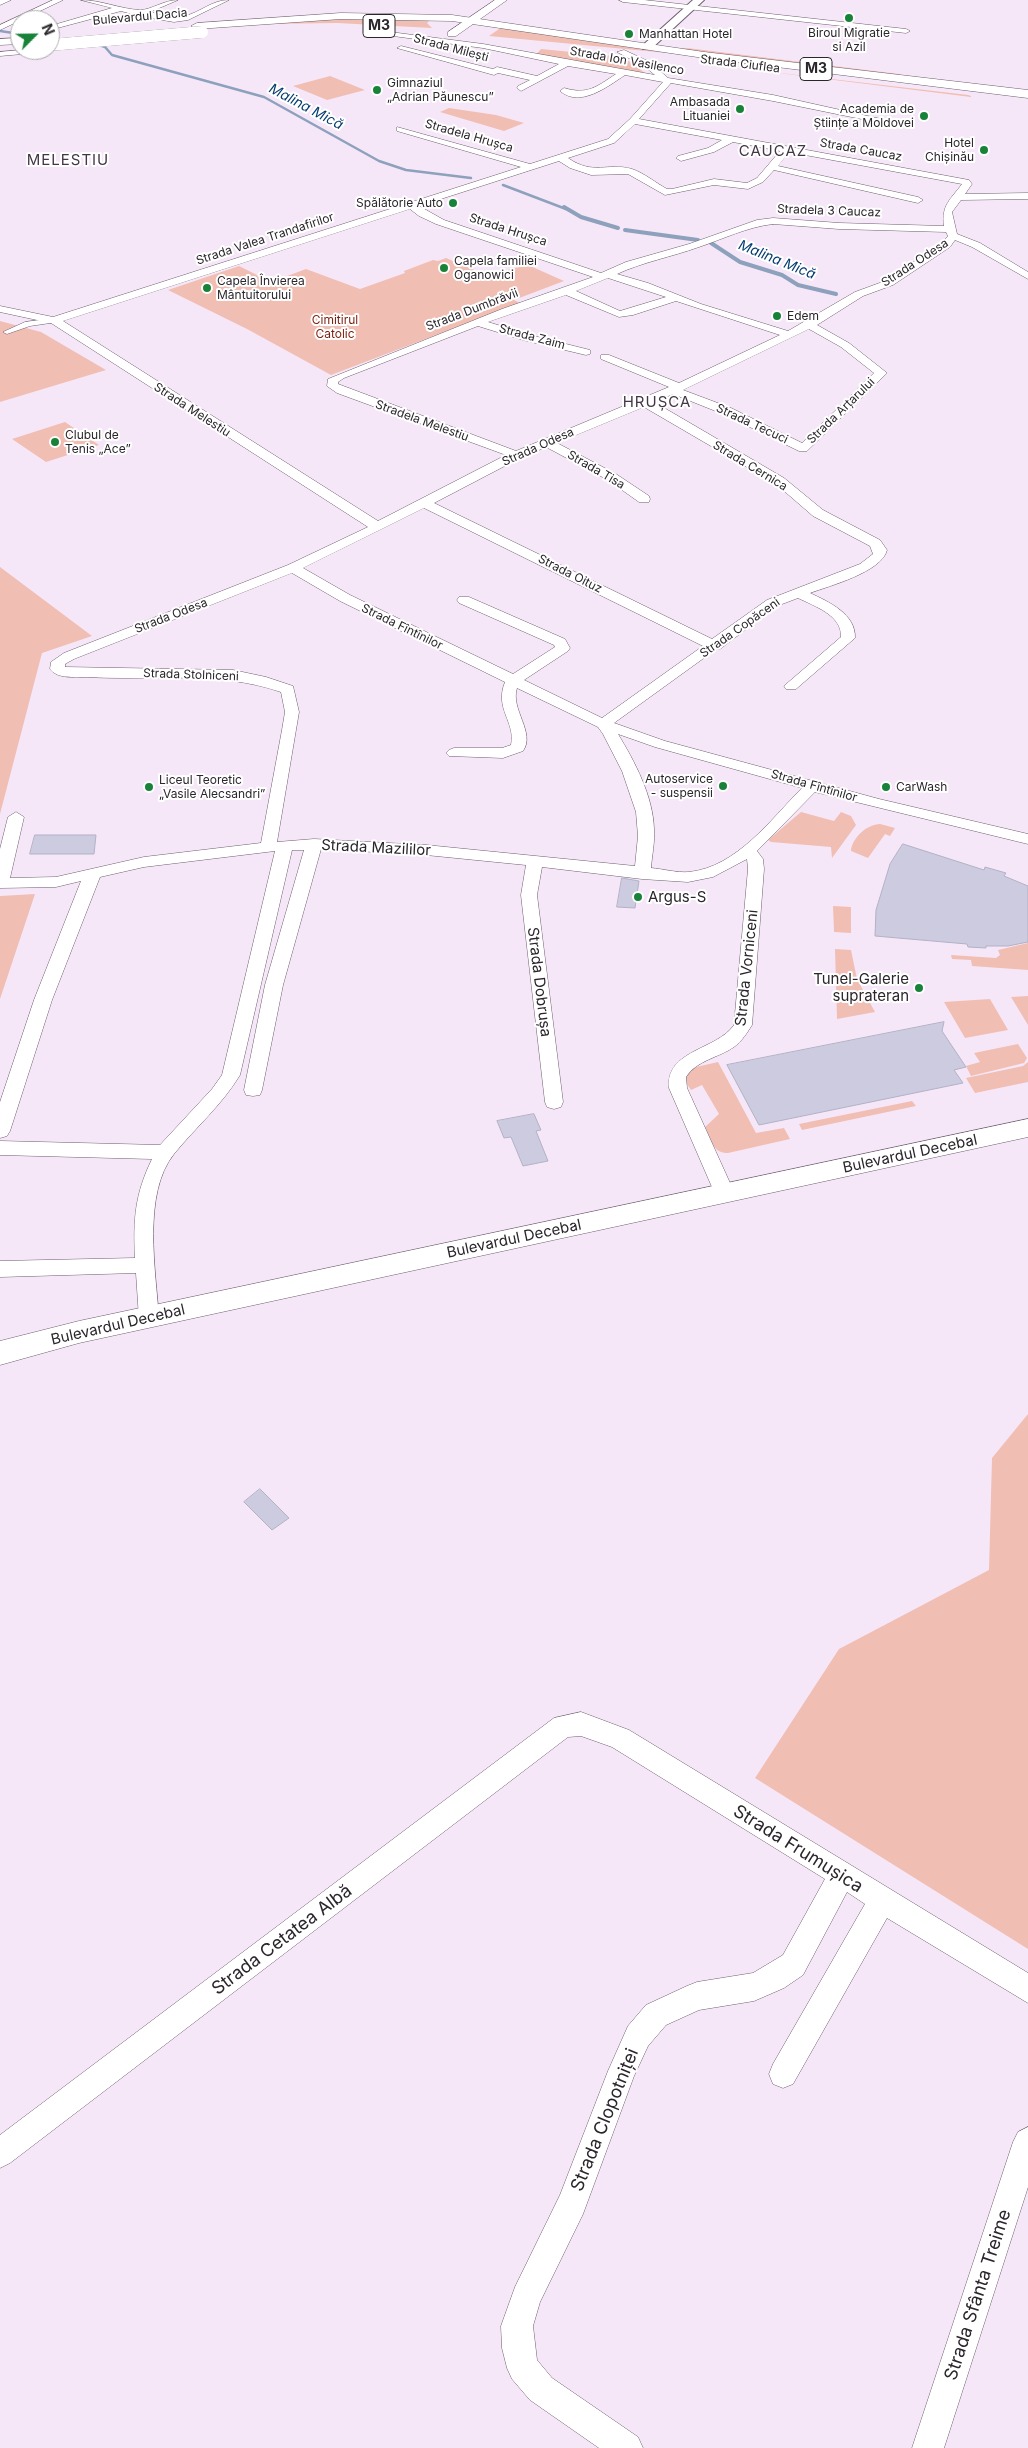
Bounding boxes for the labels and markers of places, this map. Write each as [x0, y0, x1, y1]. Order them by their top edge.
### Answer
marker: Biroul Migratie si Azil [843, 12, 855, 24]
place label: Biroul Migratie si Azil [808, 26, 890, 54]
place label: Manhattan Hotel [639, 27, 732, 41]
marker: Manhattan Hotel [623, 28, 635, 40]
place label: Gimnaziul „Adrian Păunescu” [387, 76, 494, 104]
marker: Gimnaziul „Adrian Păunescu” [371, 84, 383, 96]
place label: Ambasada Lituaniei [670, 95, 730, 123]
place label: Academia de Științe a Moldovei [814, 102, 914, 130]
marker: Ambasada Lituaniei [734, 103, 746, 115]
marker: Academia de Științe a Moldovei [918, 110, 930, 122]
place label: Hotel Chișinău [925, 136, 974, 164]
marker: Hotel Chișinău [978, 144, 990, 156]
place label: Spălătorie Auto [356, 196, 443, 210]
marker: Spălătorie Auto [447, 197, 459, 209]
place label: Capela familiei Oganowici [454, 254, 537, 282]
marker: Capela familiei Oganowici [438, 262, 450, 274]
place label: Capela Învierea Mântuitorului [217, 274, 305, 302]
marker: Capela Învierea Mântuitorului [201, 282, 213, 294]
place label: Edem [787, 309, 819, 323]
marker: Edem [771, 310, 783, 322]
place label: Clubul de Tenis „Ace” [65, 428, 131, 456]
marker: Clubul de Tenis „Ace” [49, 436, 61, 448]
place label: Autoservice - suspensii [645, 772, 713, 800]
place label: Liceul Teoretic „Vasile Alecsandri” [159, 773, 265, 801]
marker: Autoservice - suspensii [717, 780, 729, 792]
place label: CarWash [896, 780, 947, 794]
marker: Liceul Teoretic „Vasile Alecsandri” [143, 781, 155, 793]
marker: CarWash [880, 781, 892, 793]
place label: Argus-S [648, 888, 706, 906]
marker: Argus-S [632, 891, 644, 903]
place label: Tunel-Galerie suprateran [813, 970, 909, 1005]
marker: Tunel-Galerie suprateran [913, 982, 925, 994]

